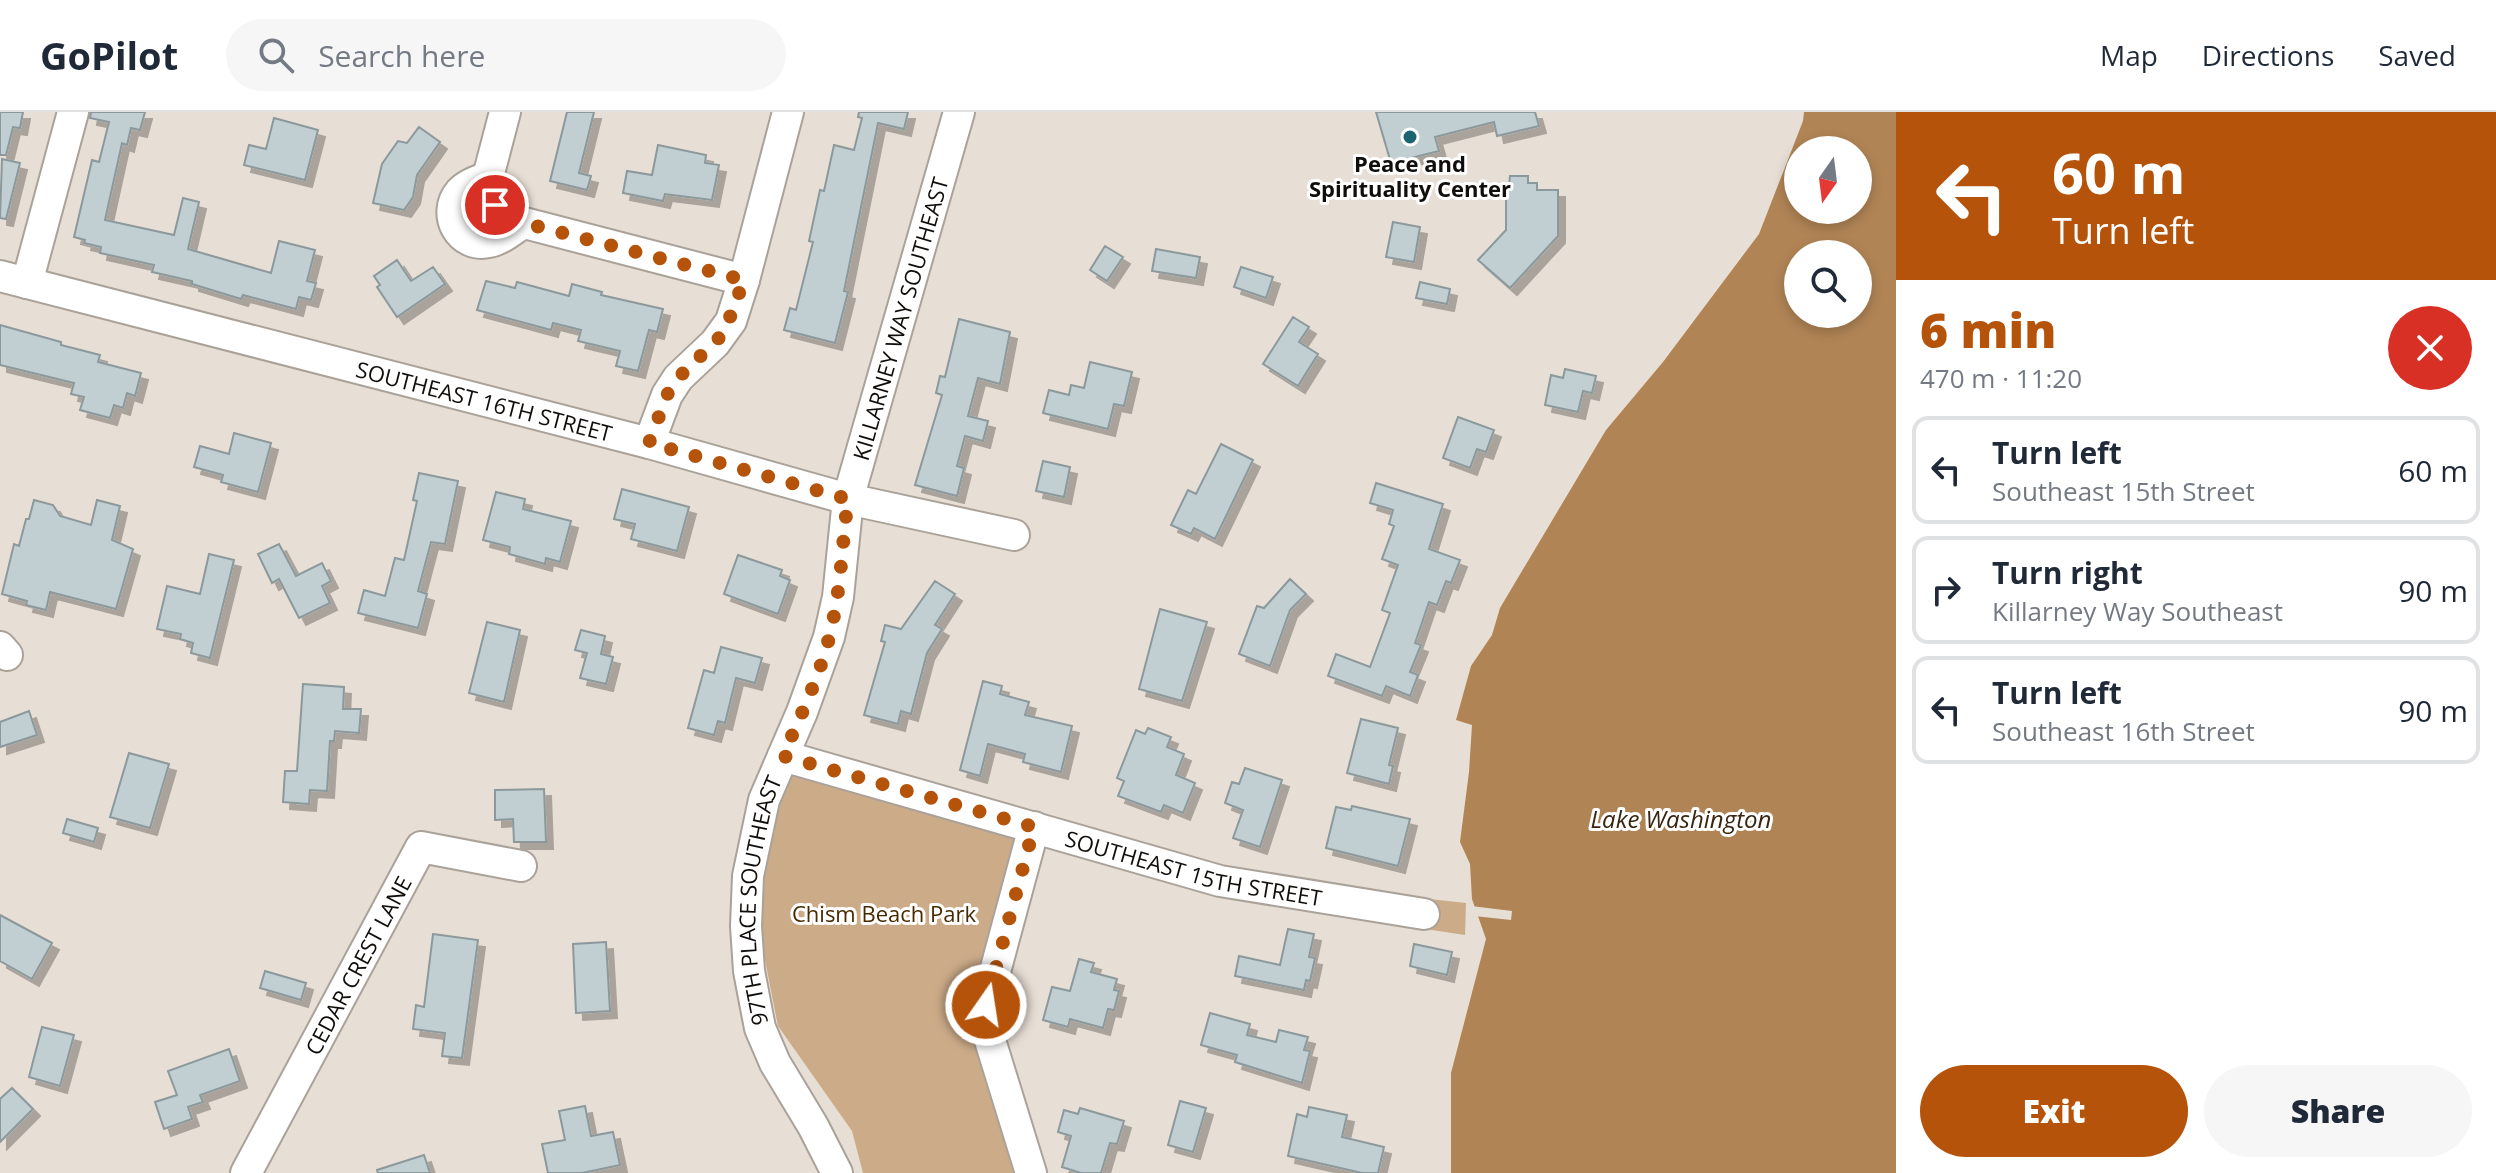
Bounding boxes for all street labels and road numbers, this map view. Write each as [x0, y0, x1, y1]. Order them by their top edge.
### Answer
street label: KILLARNEY WAY SOUTHEAST [845, 174, 955, 464]
street label: SOUTHEAST 16TH STREET [353, 353, 615, 448]
street label: 97TH PLACE SOUTHEAST [731, 771, 788, 1028]
street label: SOUTHEAST 15TH STREET [1062, 823, 1324, 912]
street label: CEDAR CREST LANE [297, 870, 418, 1060]

